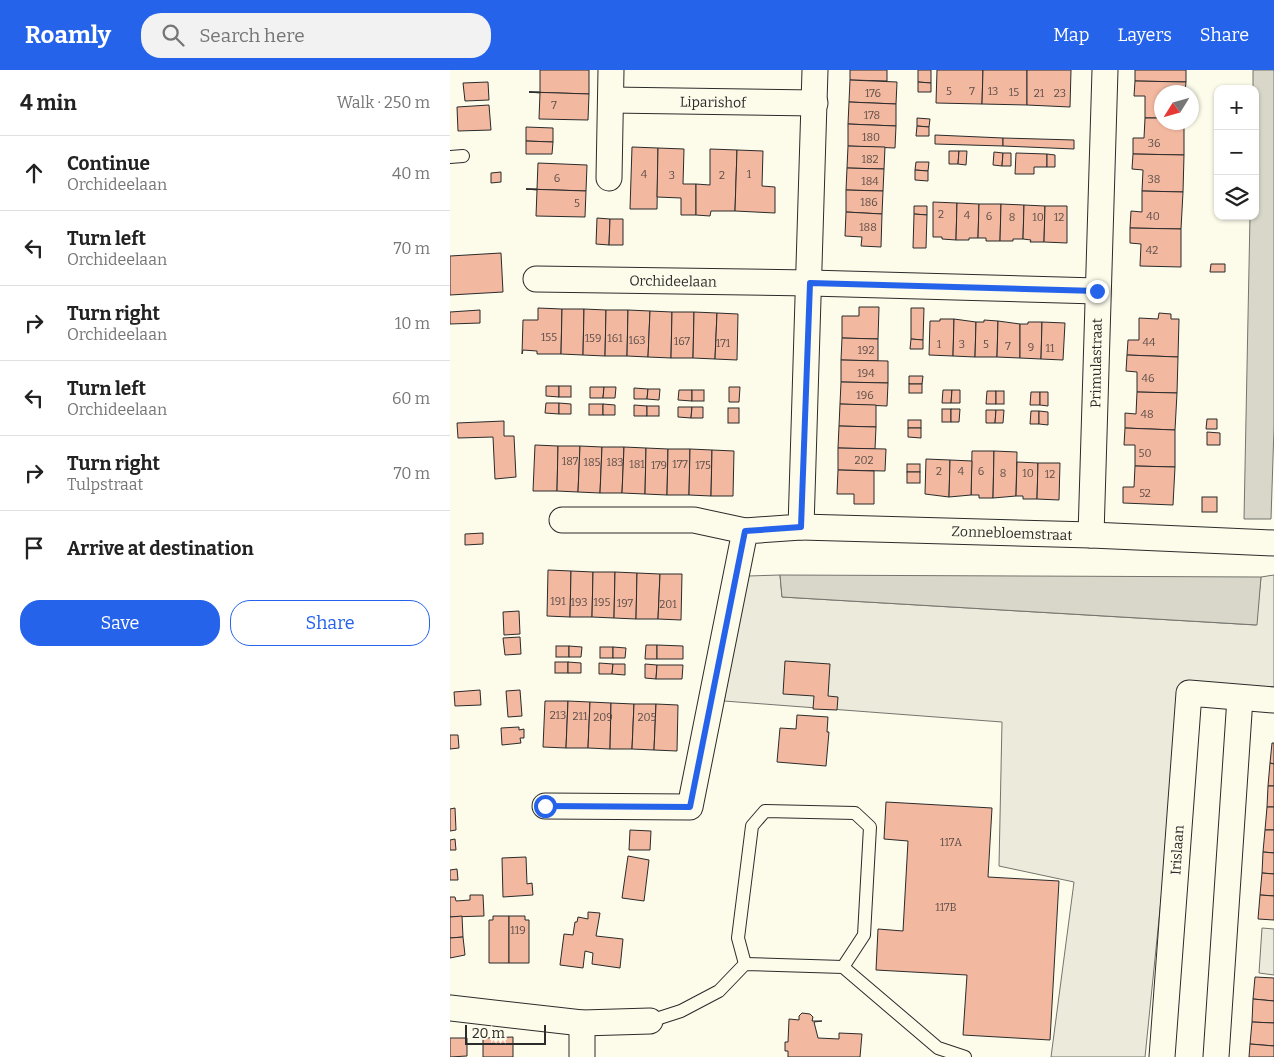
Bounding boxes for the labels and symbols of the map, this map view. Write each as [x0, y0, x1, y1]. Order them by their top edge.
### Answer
house number: 5 [946, 85, 952, 98]
house number: 7 [969, 85, 975, 98]
house number: 13 [988, 85, 998, 98]
north arrow [1154, 85, 1199, 130]
house number: 15 [1009, 86, 1019, 99]
house number: 176 [865, 87, 881, 100]
house number: 21 [1034, 87, 1045, 100]
house number: 23 [1054, 87, 1066, 100]
street label: Liparishof [680, 93, 747, 112]
house number: 7 [551, 99, 557, 112]
house number: 178 [864, 109, 880, 122]
house number: 180 [862, 131, 880, 144]
house number: 36 [1148, 137, 1160, 150]
house number: 182 [861, 153, 879, 166]
house number: 4 [641, 168, 648, 181]
house number: 1 [747, 168, 752, 181]
house number: 3 [669, 169, 675, 182]
house number: 2 [719, 169, 725, 182]
house number: 6 [554, 172, 560, 185]
house number: 38 [1148, 173, 1160, 186]
house number: 184 [861, 175, 879, 188]
house number: 186 [860, 196, 878, 209]
house number: 5 [574, 197, 580, 210]
house number: 2 [938, 208, 944, 221]
house number: 4 [964, 209, 971, 222]
house number: 6 [986, 210, 992, 223]
house number: 40 [1146, 210, 1160, 223]
house number: 8 [1009, 211, 1015, 224]
house number: 10 [1032, 211, 1044, 224]
house number: 12 [1054, 211, 1064, 224]
house number: 188 [859, 221, 877, 234]
house number: 42 [1146, 244, 1158, 257]
street label: Orchideelaan [629, 272, 717, 291]
route end [1086, 280, 1109, 303]
street label: Primulastraat [1087, 318, 1106, 408]
house number: 155 [541, 331, 557, 344]
house number: 159 [585, 332, 601, 345]
house number: 161 [607, 332, 623, 345]
house number: 163 [628, 334, 646, 347]
house number: 167 [674, 335, 691, 348]
house number: 44 [1143, 336, 1156, 349]
house number: 171 [716, 337, 731, 350]
house number: 1 [937, 338, 942, 351]
house number: 3 [959, 338, 965, 351]
house number: 5 [983, 338, 989, 351]
house number: 7 [1005, 340, 1011, 353]
house number: 9 [1028, 341, 1034, 354]
house number: 11 [1046, 342, 1055, 355]
house number: 192 [858, 344, 874, 357]
house number: 194 [857, 367, 875, 380]
house number: 46 [1142, 372, 1154, 385]
house number: 196 [856, 389, 874, 402]
house number: 48 [1140, 408, 1154, 421]
house number: 50 [1139, 447, 1151, 460]
house number: 202 [854, 454, 874, 467]
house number: 187 [562, 455, 579, 468]
house number: 185 [584, 456, 601, 469]
house number: 183 [606, 456, 624, 469]
house number: 181 [629, 458, 645, 471]
house number: 177 [672, 458, 688, 471]
house number: 179 [651, 459, 667, 472]
house number: 175 [695, 459, 711, 472]
house number: 2 [936, 465, 942, 478]
house number: 4 [958, 465, 965, 478]
house number: 6 [978, 465, 984, 478]
house number: 8 [1000, 467, 1006, 480]
house number: 10 [1022, 467, 1034, 480]
house number: 12 [1045, 468, 1055, 481]
house number: 52 [1139, 487, 1151, 500]
street label: Zonnebloemstraat [951, 523, 1073, 544]
house number: 191 [550, 595, 566, 608]
house number: 193 [571, 596, 587, 609]
house number: 195 [594, 596, 611, 609]
house number: 197 [617, 597, 634, 610]
house number: 201 [659, 598, 677, 611]
house number: 213 [550, 709, 566, 722]
house number: 211 [573, 710, 588, 723]
house number: 209 [593, 711, 613, 724]
house number: 205 [638, 711, 657, 724]
route start [534, 795, 557, 818]
street label: Irislaan [1167, 824, 1188, 875]
house number: 117A [940, 836, 962, 849]
house number: 117B [935, 901, 957, 914]
house number: 119 [510, 924, 526, 937]
scale bar [465, 1022, 546, 1045]

